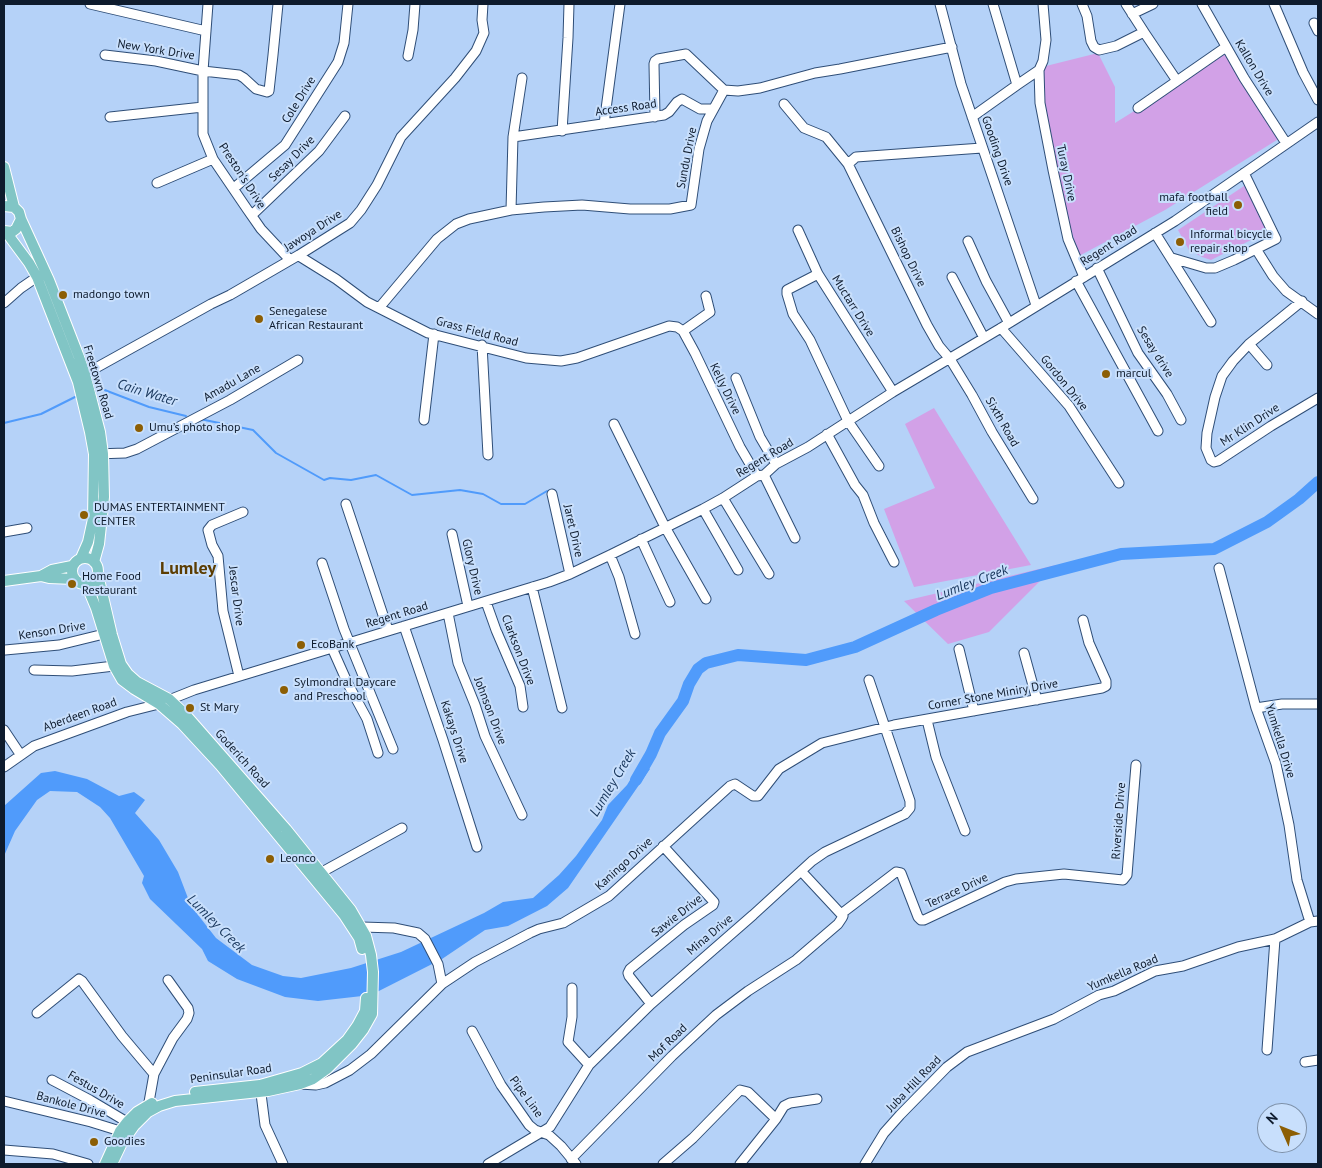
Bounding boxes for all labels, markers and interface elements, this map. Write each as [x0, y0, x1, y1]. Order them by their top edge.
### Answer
street label: New York Drive [116, 37, 196, 63]
street label: Kallon Drive [1232, 37, 1276, 99]
street label: Cole Drive [279, 74, 319, 126]
street label: Access Road [594, 97, 658, 119]
street label: Gooding Drive [978, 114, 1016, 188]
street label: Sundu Drive [674, 126, 700, 190]
street label: Sesay Drive [266, 133, 318, 185]
street label: Preston's Drive [215, 140, 269, 212]
street label: Turay Drive [1053, 143, 1079, 203]
place label: mafa football field [1159, 191, 1228, 219]
marker: mafa football field [1232, 199, 1244, 211]
street label: Jawoya Drive [281, 207, 345, 255]
street label: Regent Road [1078, 223, 1140, 269]
street label: Bishop Drive [887, 225, 929, 289]
place label: Informal bicycle repair shop [1190, 228, 1272, 256]
marker: Informal bicycle repair shop [1174, 236, 1186, 248]
street label: Muctarr Drive [828, 273, 878, 339]
place label: madongo town [73, 288, 150, 302]
marker: madongo town [57, 289, 69, 301]
place label: Senegalese African Restaurant [269, 305, 363, 333]
marker: Senegalese African Restaurant [253, 313, 265, 325]
street label: Grass Field Road [434, 314, 520, 350]
street label: Sesay drive [1134, 324, 1176, 380]
street label: Freetown Road [80, 343, 116, 421]
street label: Gordon Drive [1037, 352, 1091, 414]
street label: Amadu Lane [201, 361, 263, 405]
street label: Kelly Drive [706, 361, 744, 417]
place label: marcul [1116, 367, 1151, 381]
marker: marcul [1100, 368, 1112, 380]
water label: Cain Water [115, 376, 179, 410]
street label: Sixth Road [982, 395, 1022, 449]
street label: Mr Klin Drive [1218, 401, 1282, 449]
place label: Umu’s photo shop [149, 421, 240, 435]
marker: Umu’s photo shop [133, 422, 145, 434]
street label: Regent Road [734, 435, 796, 481]
place label: DUMAS ENTERTAINMENT CENTER [94, 501, 225, 529]
street label: Jaret Drive [560, 503, 586, 559]
marker: DUMAS ENTERTAINMENT CENTER [78, 509, 90, 521]
street label: Glory Drive [459, 538, 485, 596]
district label: Lumley [160, 558, 216, 580]
water label: Lumley Creek [934, 562, 1010, 604]
street label: Jescar Drive [225, 565, 247, 627]
place label: Home Food Restaurant [82, 570, 141, 598]
marker: Home Food Restaurant [66, 578, 78, 590]
street label: Regent Road [364, 599, 430, 631]
street label: Clarkson Drive [498, 613, 538, 687]
street label: Kenson Drive [18, 619, 86, 643]
place label: EcoBank [311, 638, 354, 652]
marker: EcoBank [295, 639, 307, 651]
street label: Johnson Drive [471, 675, 509, 747]
place label: Sylmondral Daycare and Preschool [294, 676, 396, 704]
street label: Corner Stone Miniry Drive [927, 676, 1059, 714]
marker: Sylmondral Daycare and Preschool [278, 684, 290, 696]
street label: Aberdeen Road [41, 695, 119, 735]
street label: Kakays Drive [437, 699, 471, 765]
place label: St Mary [200, 701, 239, 715]
marker: St Mary [184, 702, 196, 714]
street label: Yumkella Drive [1262, 702, 1298, 780]
street label: Goderich Road [212, 727, 272, 791]
water label: Lumley Creek [586, 746, 640, 820]
street label: Riverside Drive [1109, 782, 1129, 860]
street label: Kaningo Drive [592, 834, 656, 894]
place label: Leonco [280, 852, 316, 866]
marker: Leonco [264, 853, 276, 865]
street label: Terrace Drive [924, 870, 990, 912]
water label: Lumley Creek [183, 891, 249, 957]
street label: Sawie Drive [649, 892, 705, 940]
street label: Mina Drive [684, 912, 736, 958]
street label: Yumkella Road [1086, 952, 1160, 994]
street label: Mof Road [646, 1021, 690, 1065]
street label: Juba Hill Road [884, 1053, 944, 1115]
street label: Peninsular Road [189, 1061, 273, 1087]
street label: Festus Drive [65, 1068, 127, 1112]
street label: Pipe Line [506, 1073, 546, 1121]
street label: Bankole Drive [35, 1089, 107, 1121]
north arrow [1257, 1103, 1307, 1153]
text: N [1262, 1109, 1282, 1128]
place label: Goodies [104, 1135, 145, 1149]
marker: Goodies [88, 1136, 100, 1148]

